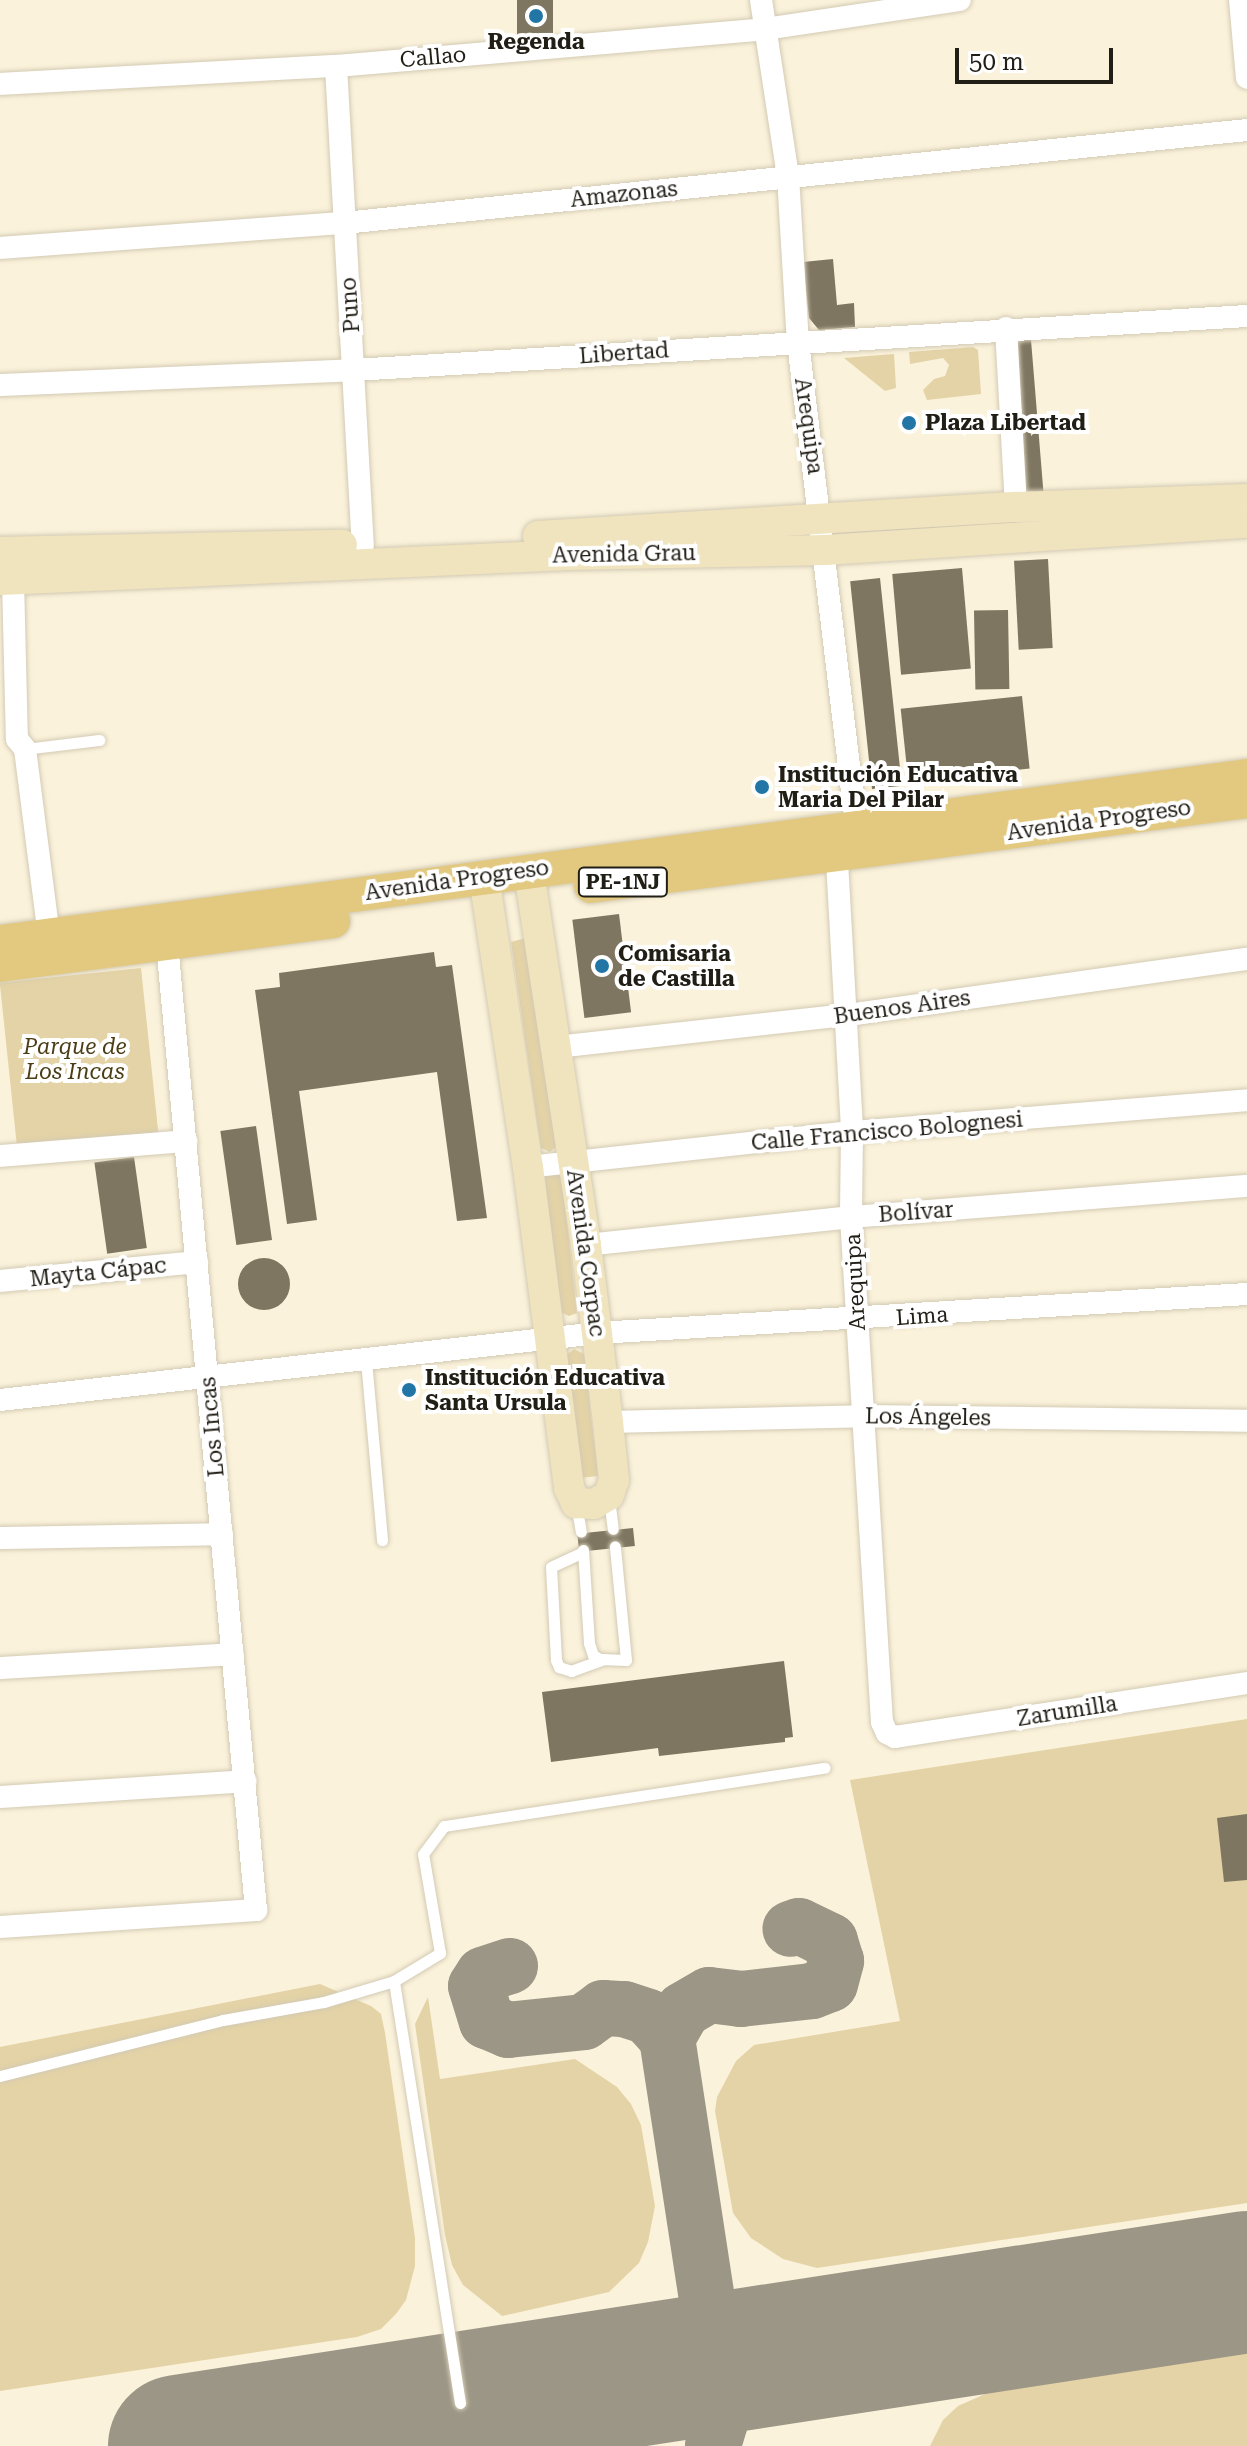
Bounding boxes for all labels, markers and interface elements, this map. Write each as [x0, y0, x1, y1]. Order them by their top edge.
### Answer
marker: Regenda [527, 7, 545, 25]
place label: Regenda [487, 29, 585, 55]
scale bar [959, 32, 1117, 82]
street label: Callao [399, 41, 467, 73]
text: 50 m [969, 48, 1024, 76]
street label: Amazonas [569, 175, 679, 213]
street label: Puno [335, 276, 365, 334]
street label: Libertad [578, 337, 670, 369]
street label: Arequipa [789, 376, 829, 476]
place label: Plaza Libertad [925, 410, 1086, 436]
marker: Plaza Libertad [900, 414, 918, 432]
street label: Avenida Grau [552, 540, 696, 568]
place label: Institución Educativa Maria Del Pilar [778, 761, 1018, 812]
marker: Institución Educativa Maria Del Pilar [753, 778, 771, 796]
street label: Avenida Progreso [1005, 794, 1193, 846]
street label: Avenida Progreso [363, 854, 551, 906]
road number: PE-1NJ [577, 866, 669, 898]
place label: Comisaria de Castilla [618, 940, 735, 992]
marker: Comisaria de Castilla [593, 957, 611, 975]
street label: Buenos Aires [832, 984, 972, 1030]
park label: Parque de Los Incas [23, 1033, 127, 1084]
street label: Calle Francisco Bolognesi [750, 1106, 1024, 1156]
street label: Avenida Corpac [561, 1168, 611, 1338]
street label: Bolívar [877, 1196, 955, 1228]
street label: Arequipa [839, 1233, 871, 1331]
street label: Mayta Cápac [28, 1252, 168, 1292]
street label: Lima [895, 1301, 949, 1331]
place label: Institución Educativa Santa Ursula [425, 1364, 665, 1416]
street label: Los Incas [194, 1376, 230, 1478]
marker: Institución Educativa Santa Ursula [400, 1381, 418, 1399]
street label: Los Ángeles [865, 1403, 991, 1431]
street label: Zarumilla [1015, 1690, 1119, 1732]

